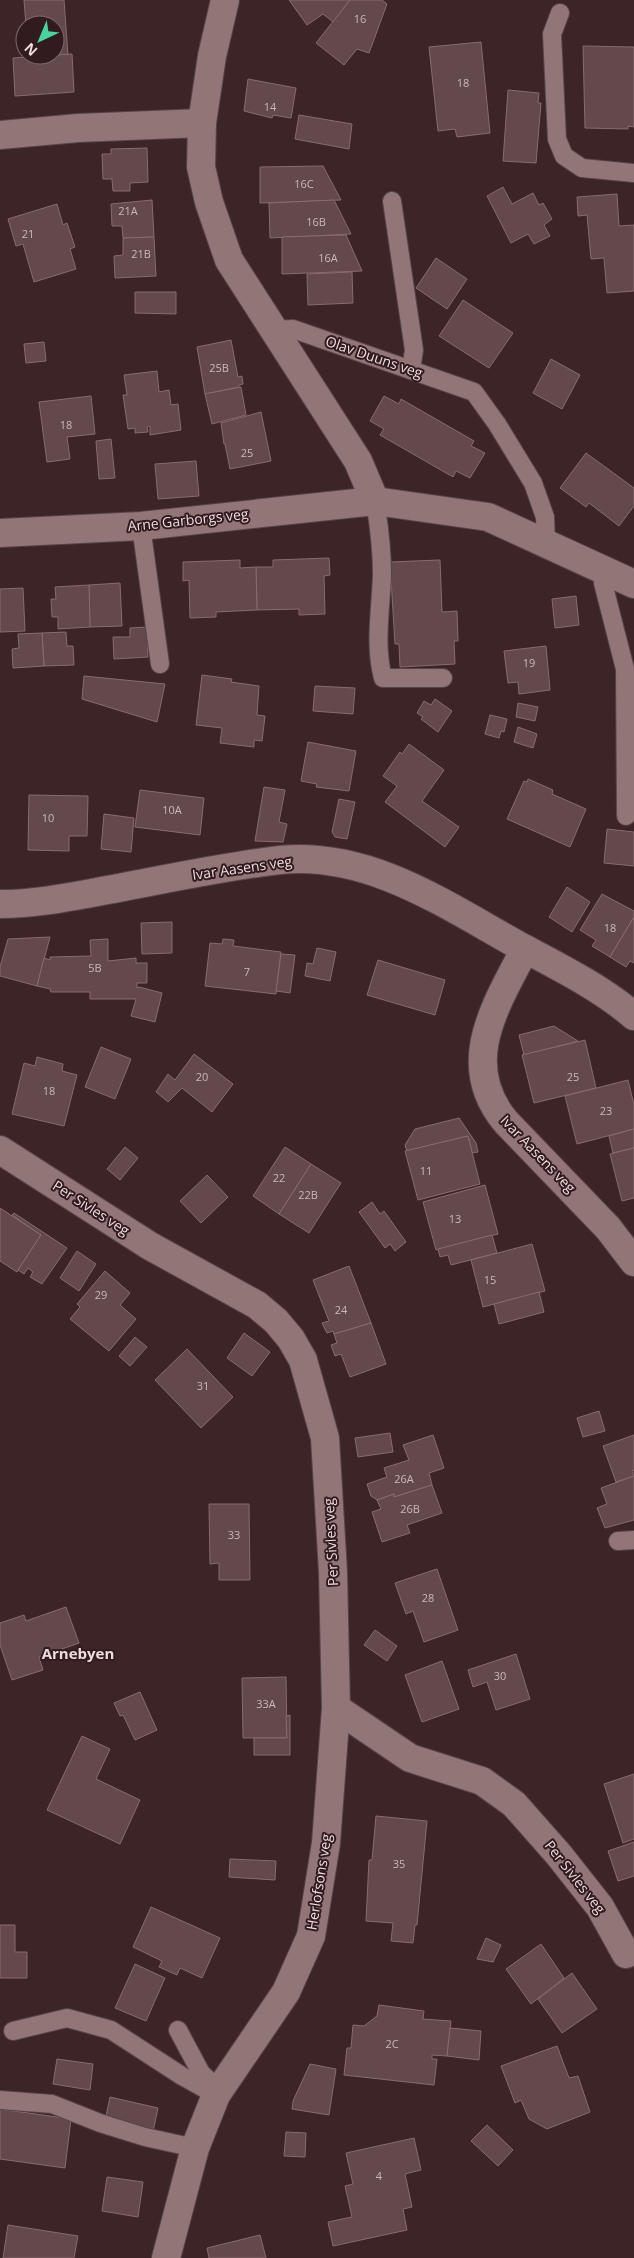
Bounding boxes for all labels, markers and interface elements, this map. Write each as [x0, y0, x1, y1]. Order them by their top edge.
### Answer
house number: 16 [354, 11, 366, 26]
north arrow [15, 15, 65, 65]
text: N [20, 39, 41, 61]
house number: 18 [457, 75, 469, 90]
house number: 14 [264, 99, 277, 114]
house number: 16C [294, 176, 314, 191]
house number: 21A [118, 203, 138, 218]
house number: 16B [306, 214, 326, 229]
house number: 21 [22, 226, 34, 241]
house number: 21B [131, 246, 151, 261]
house number: 16A [318, 250, 338, 265]
street label: Olav Duuns veg [323, 331, 426, 382]
house number: 25B [209, 360, 229, 375]
house number: 18 [60, 417, 72, 432]
house number: 25 [241, 445, 253, 460]
street label: Arne Garborgs veg [127, 504, 250, 535]
house number: 19 [523, 655, 535, 670]
house number: 10A [162, 802, 182, 817]
house number: 10 [42, 810, 54, 825]
street label: Ivar Aasens veg [191, 851, 293, 884]
house number: 18 [604, 920, 616, 935]
house number: 5B [88, 960, 102, 975]
house number: 7 [244, 964, 250, 979]
house number: 20 [196, 1069, 208, 1084]
house number: 25 [567, 1069, 579, 1084]
house number: 18 [43, 1083, 55, 1098]
house number: 23 [600, 1103, 612, 1118]
street label: Ivar Aasens veg [497, 1111, 580, 1197]
house number: 11 [420, 1163, 432, 1178]
house number: 22 [273, 1170, 285, 1185]
street label: Per Sivles veg [49, 1176, 134, 1240]
house number: 22B [298, 1187, 318, 1202]
house number: 13 [449, 1211, 461, 1226]
house number: 15 [484, 1272, 496, 1287]
house number: 29 [95, 1287, 107, 1302]
house number: 24 [335, 1302, 348, 1317]
house number: 31 [197, 1378, 209, 1393]
house number: 26A [394, 1471, 414, 1486]
street label: Per Sivles veg [319, 1497, 342, 1586]
house number: 26B [400, 1501, 420, 1516]
house number: 33 [228, 1527, 240, 1542]
house number: 28 [422, 1590, 434, 1605]
district label: Arnebyen [42, 1643, 114, 1663]
house number: 30 [494, 1668, 506, 1683]
house number: 33A [256, 1696, 276, 1711]
street label: Herlofsons veg [302, 1832, 336, 1931]
street label: Per Sivles veg [541, 1836, 610, 1918]
house number: 35 [393, 1856, 405, 1871]
house number: 2C [385, 2036, 399, 2051]
house number: 4 [376, 2168, 383, 2183]

